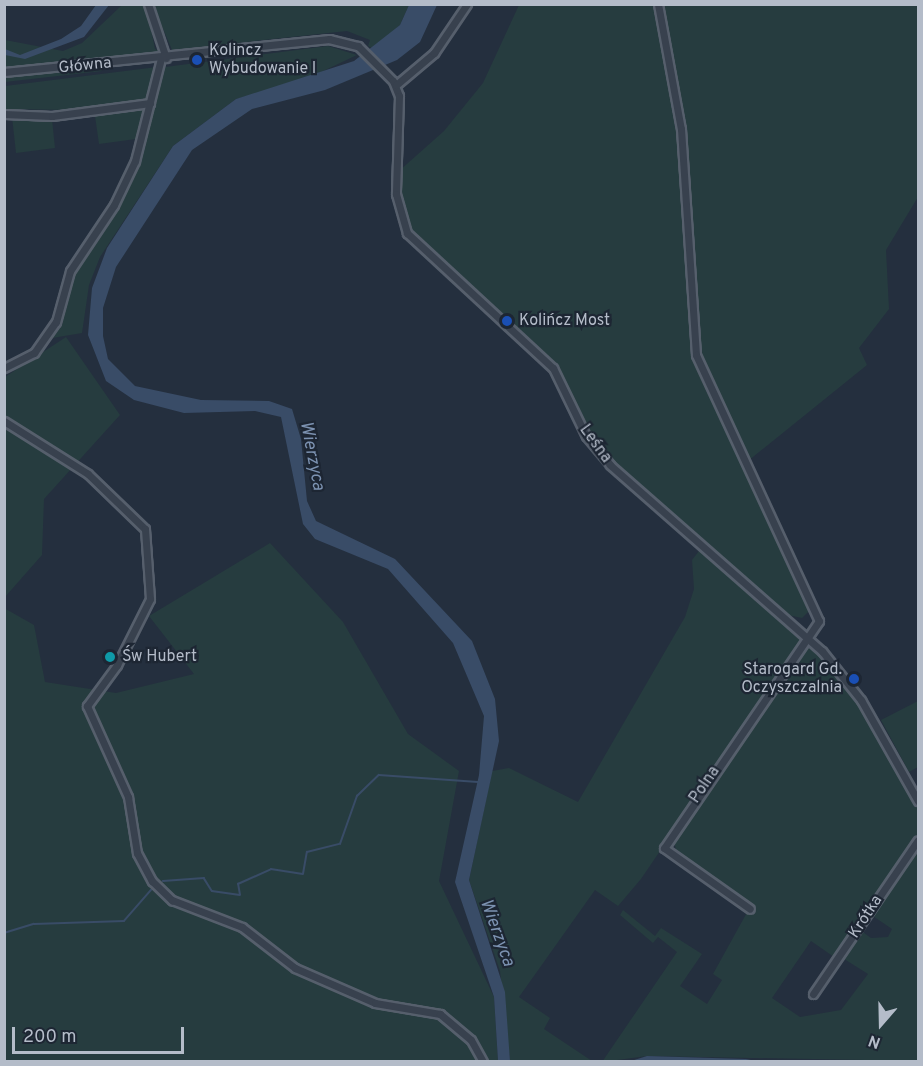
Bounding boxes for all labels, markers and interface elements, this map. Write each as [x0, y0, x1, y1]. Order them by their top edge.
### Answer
place label: Kolincz Wybudowanie I [209, 41, 316, 79]
marker: Kolincz Wybudowanie I [190, 53, 204, 67]
street label: Główna [58, 54, 112, 78]
place label: Kolińcz Most [519, 311, 610, 331]
marker: Kolińcz Most [500, 314, 514, 328]
water label: Wierzyca [294, 419, 328, 493]
street label: Leśna [575, 421, 615, 467]
place label: Św Hubert [122, 647, 197, 667]
marker: Św Hubert [103, 650, 117, 664]
place label: Starogard Gd. Oczyszczalnia [741, 660, 842, 698]
marker: Starogard Gd. Oczyszczalnia [847, 672, 861, 686]
street label: Polna [686, 763, 724, 807]
street label: Krótka [845, 892, 887, 942]
water label: Wierzyca [474, 896, 518, 970]
north arrow [851, 994, 911, 1054]
scale bar [15, 1015, 188, 1053]
text: 200 m [23, 1026, 76, 1049]
text: N [866, 1030, 884, 1052]

